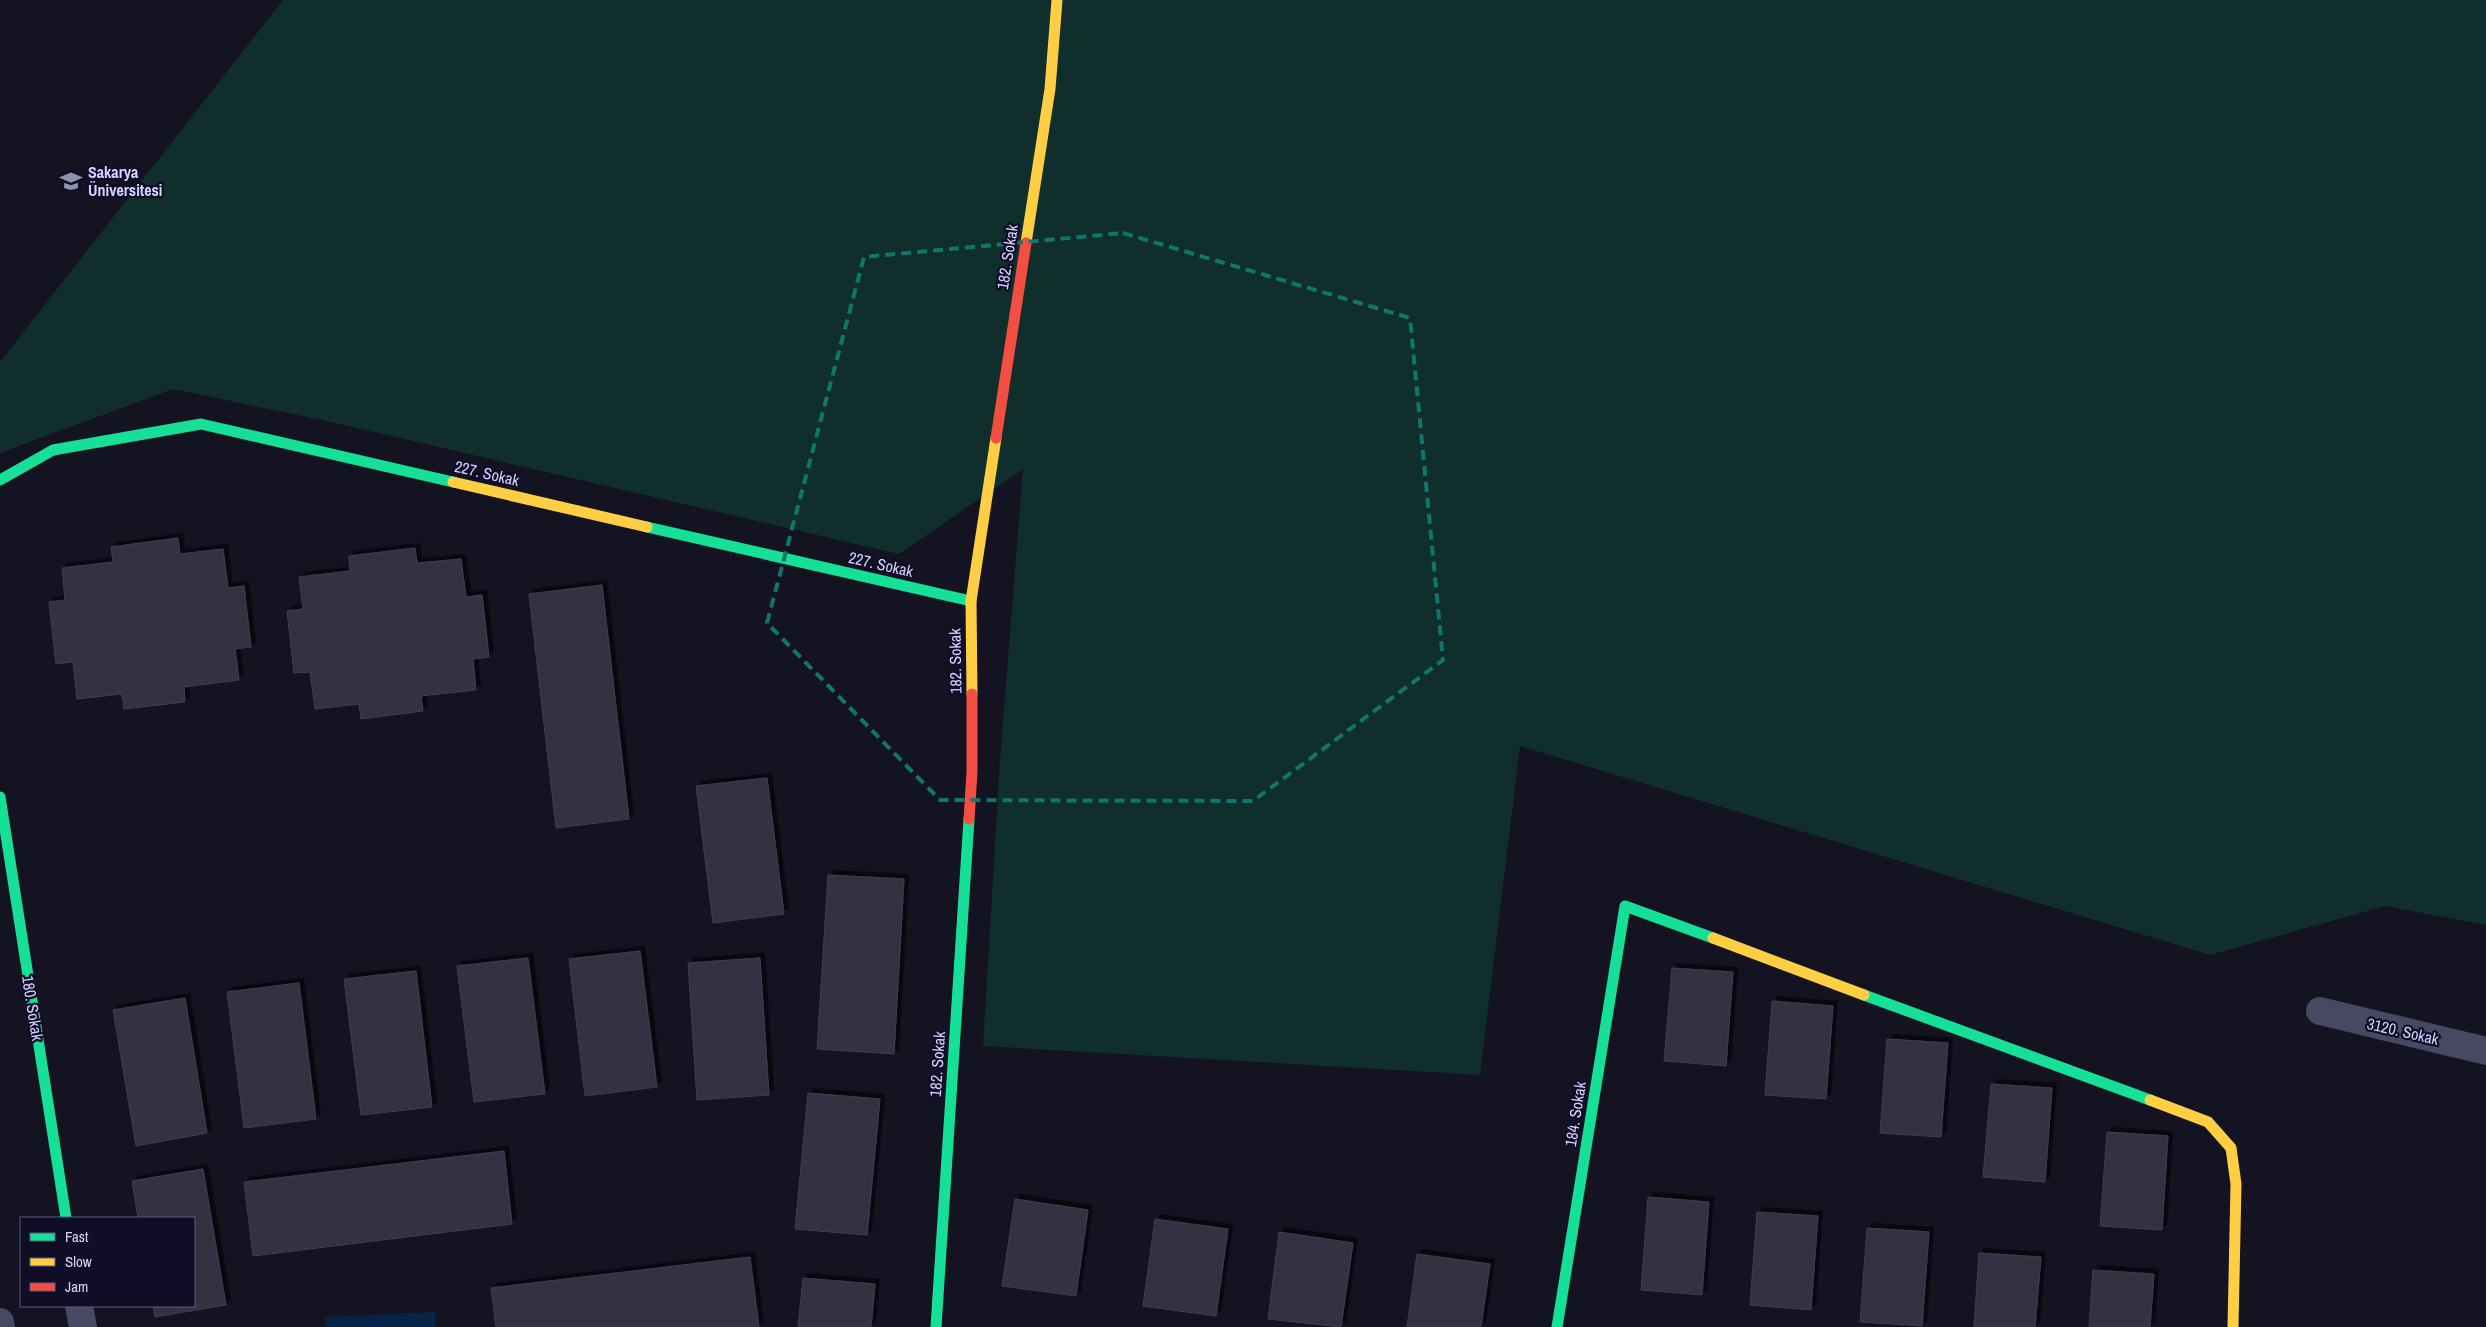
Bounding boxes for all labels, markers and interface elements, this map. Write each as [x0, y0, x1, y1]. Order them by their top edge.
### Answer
place label: Sakarya Üniversitesi [88, 161, 162, 201]
school or university icon: Sakarya Üniversitesi [58, 168, 84, 194]
street label: 182. Sokak [991, 222, 1023, 291]
street label: 227. Sokak [453, 455, 522, 491]
street label: 227. Sokak [847, 546, 916, 582]
street label: 182. Sokak [943, 628, 967, 694]
street label: 180. Sokak [17, 974, 49, 1043]
street label: 3120. Sokak [2365, 1012, 2441, 1050]
street label: 182. Sokak [924, 1030, 950, 1098]
street label: 184. Sokak [1559, 1079, 1591, 1148]
legend [20, 1217, 195, 1307]
text: Fast [65, 1226, 89, 1247]
text: Slow [65, 1251, 92, 1272]
text: Jam [65, 1276, 88, 1297]

